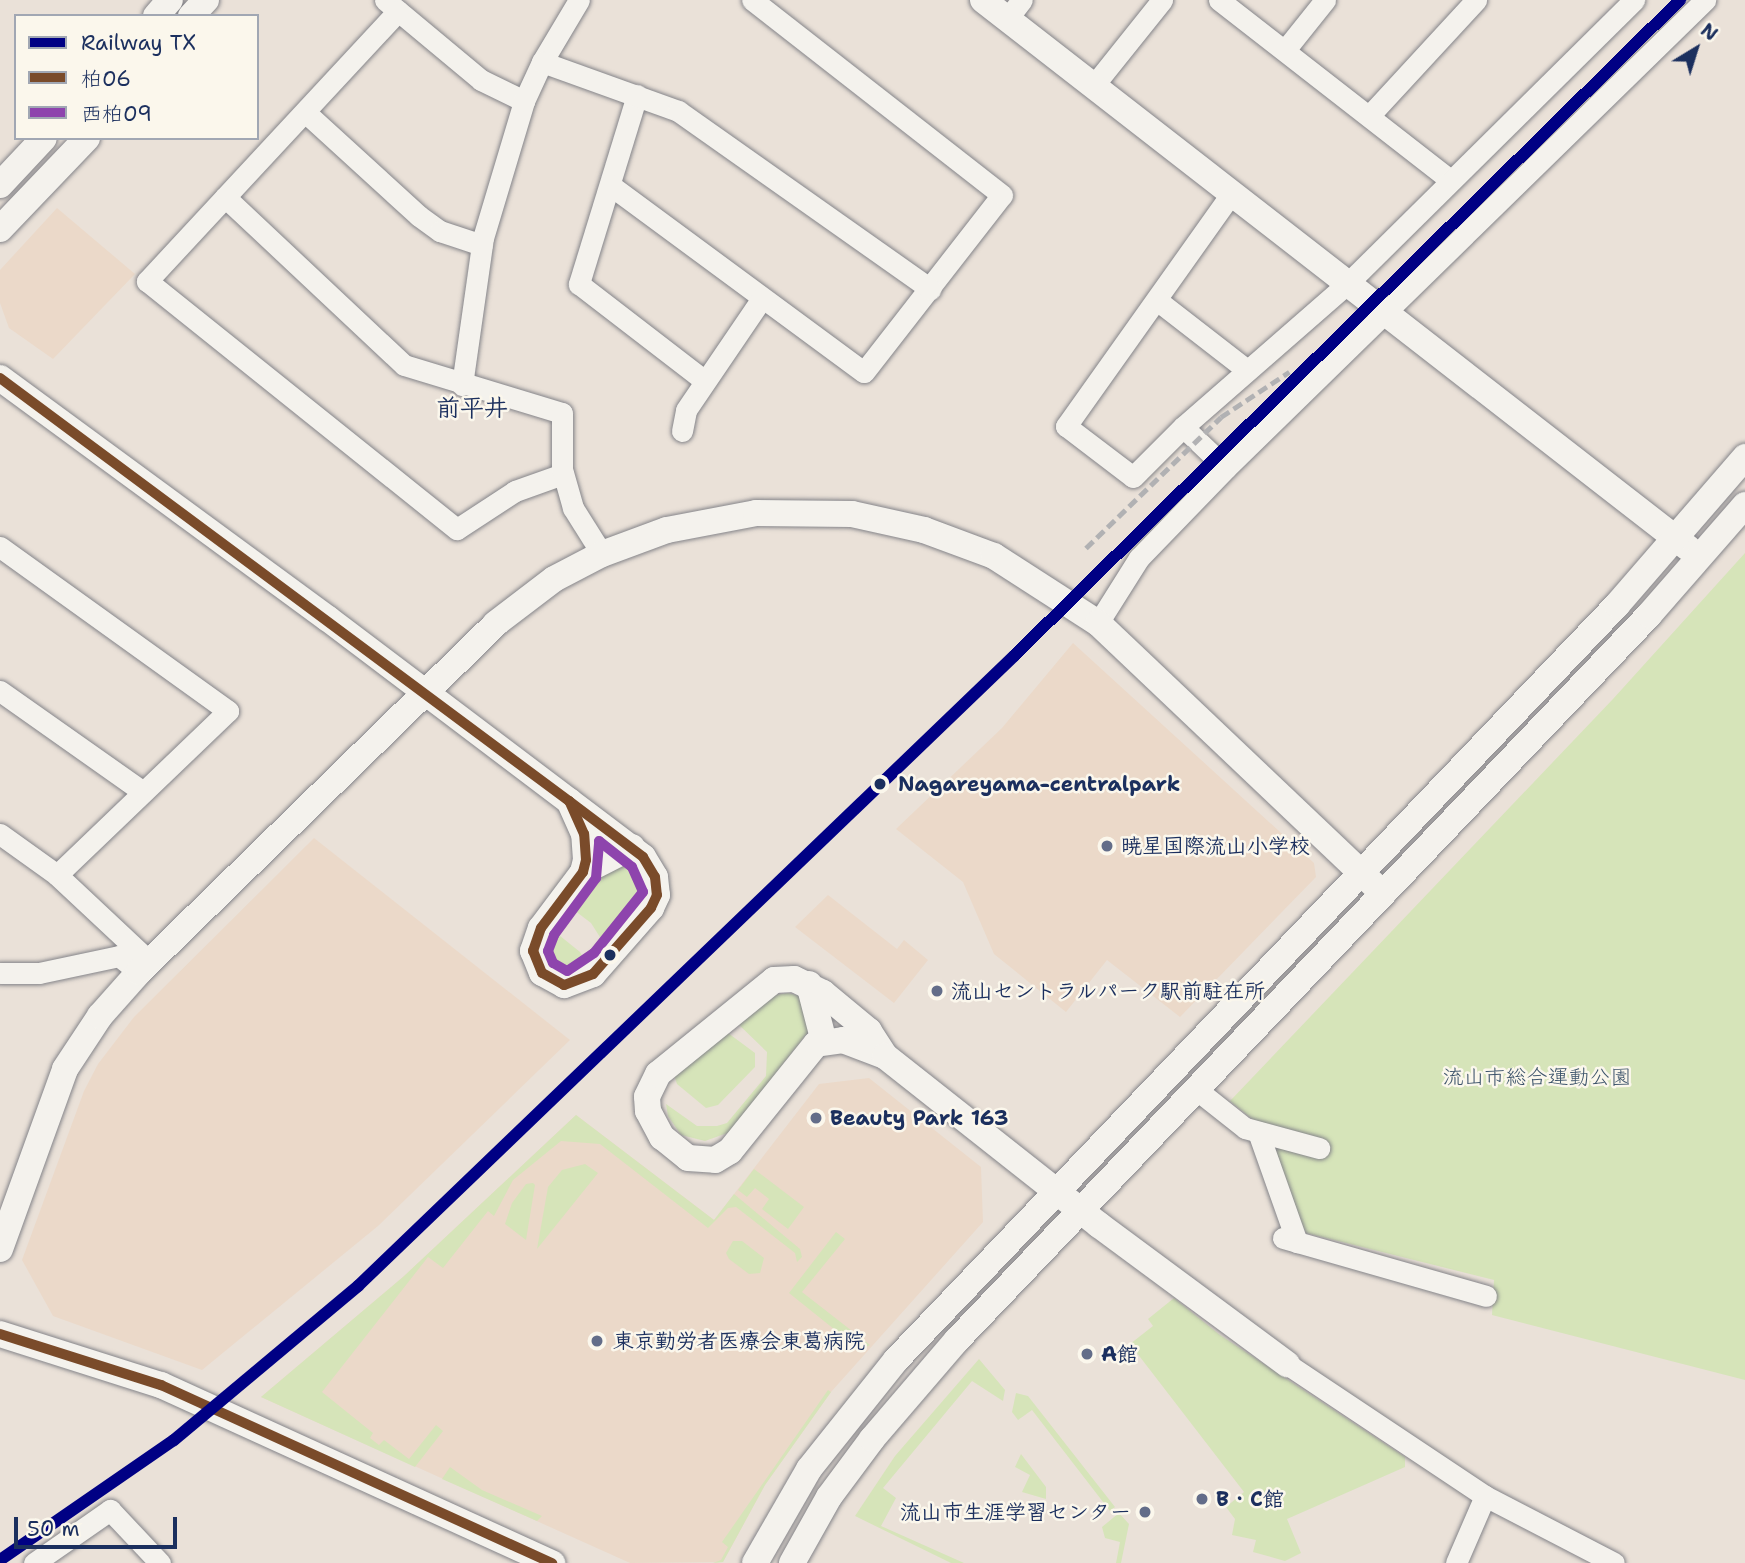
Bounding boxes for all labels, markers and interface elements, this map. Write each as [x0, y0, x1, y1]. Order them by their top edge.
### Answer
legend [14, 14, 259, 140]
north arrow [1661, 14, 1731, 84]
text: N [1696, 18, 1723, 47]
text: Railway TX [81, 29, 196, 57]
text: 柏06 [81, 65, 131, 93]
text: 西柏09 [81, 100, 152, 128]
district label: 前平井 [436, 395, 508, 423]
place label: Nagareyama-centralpark [898, 771, 1180, 797]
marker: Nagareyama-centralpark [868, 772, 892, 796]
place label: 暁星国際流山小学校 [1121, 833, 1310, 859]
marker: 暁星国際流山小学校 [1099, 838, 1115, 854]
unlabelled marker [603, 948, 617, 962]
place label: 流山セントラルパーク駅前駐在所 [951, 978, 1266, 1004]
marker: 流山セントラルパーク駅前駐在所 [929, 983, 945, 999]
park label: 流山市総合運動公園 [1443, 1064, 1631, 1090]
place label: Beauty Park 163 [830, 1105, 1009, 1131]
marker: Beauty Park 163 [808, 1110, 824, 1126]
place label: 東京勤労者医療会東葛病院 [613, 1328, 865, 1354]
marker: 東京勤労者医療会東葛病院 [587, 1331, 607, 1351]
place label: A館 [1101, 1341, 1138, 1367]
marker: A館 [1079, 1346, 1095, 1362]
place label: B・C館 [1216, 1486, 1284, 1512]
marker: B・C館 [1194, 1491, 1210, 1507]
place label: 流山市生涯学習センター [900, 1499, 1131, 1525]
scale bar [18, 1504, 180, 1548]
marker: 流山市生涯学習センター [1137, 1504, 1153, 1520]
text: 50 m [27, 1515, 80, 1543]

